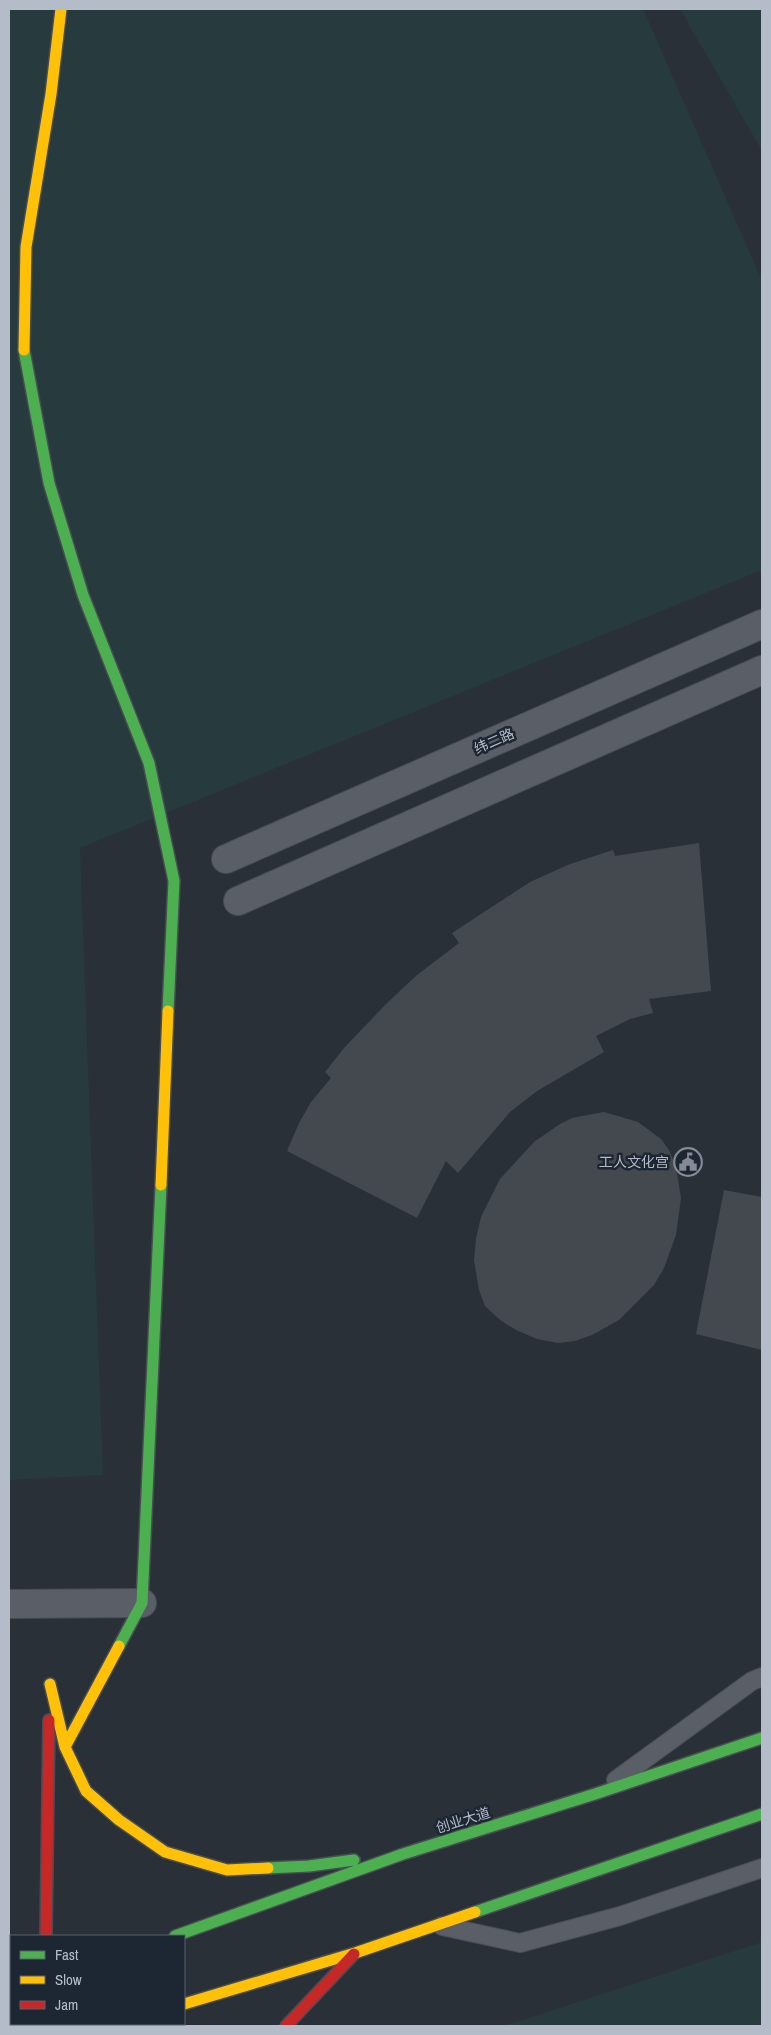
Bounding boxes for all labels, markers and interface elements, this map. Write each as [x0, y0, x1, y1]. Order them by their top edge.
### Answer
street label: 纬二路 [471, 724, 517, 758]
public building icon: 工人文化宫 [673, 1147, 703, 1177]
place label: 工人文化宫 [599, 1153, 669, 1171]
street label: 创业大道 [434, 1803, 492, 1837]
legend [10, 1935, 185, 2025]
text: Fast [55, 1944, 79, 1965]
text: Slow [55, 1969, 82, 1990]
text: Jam [55, 1994, 78, 2015]

